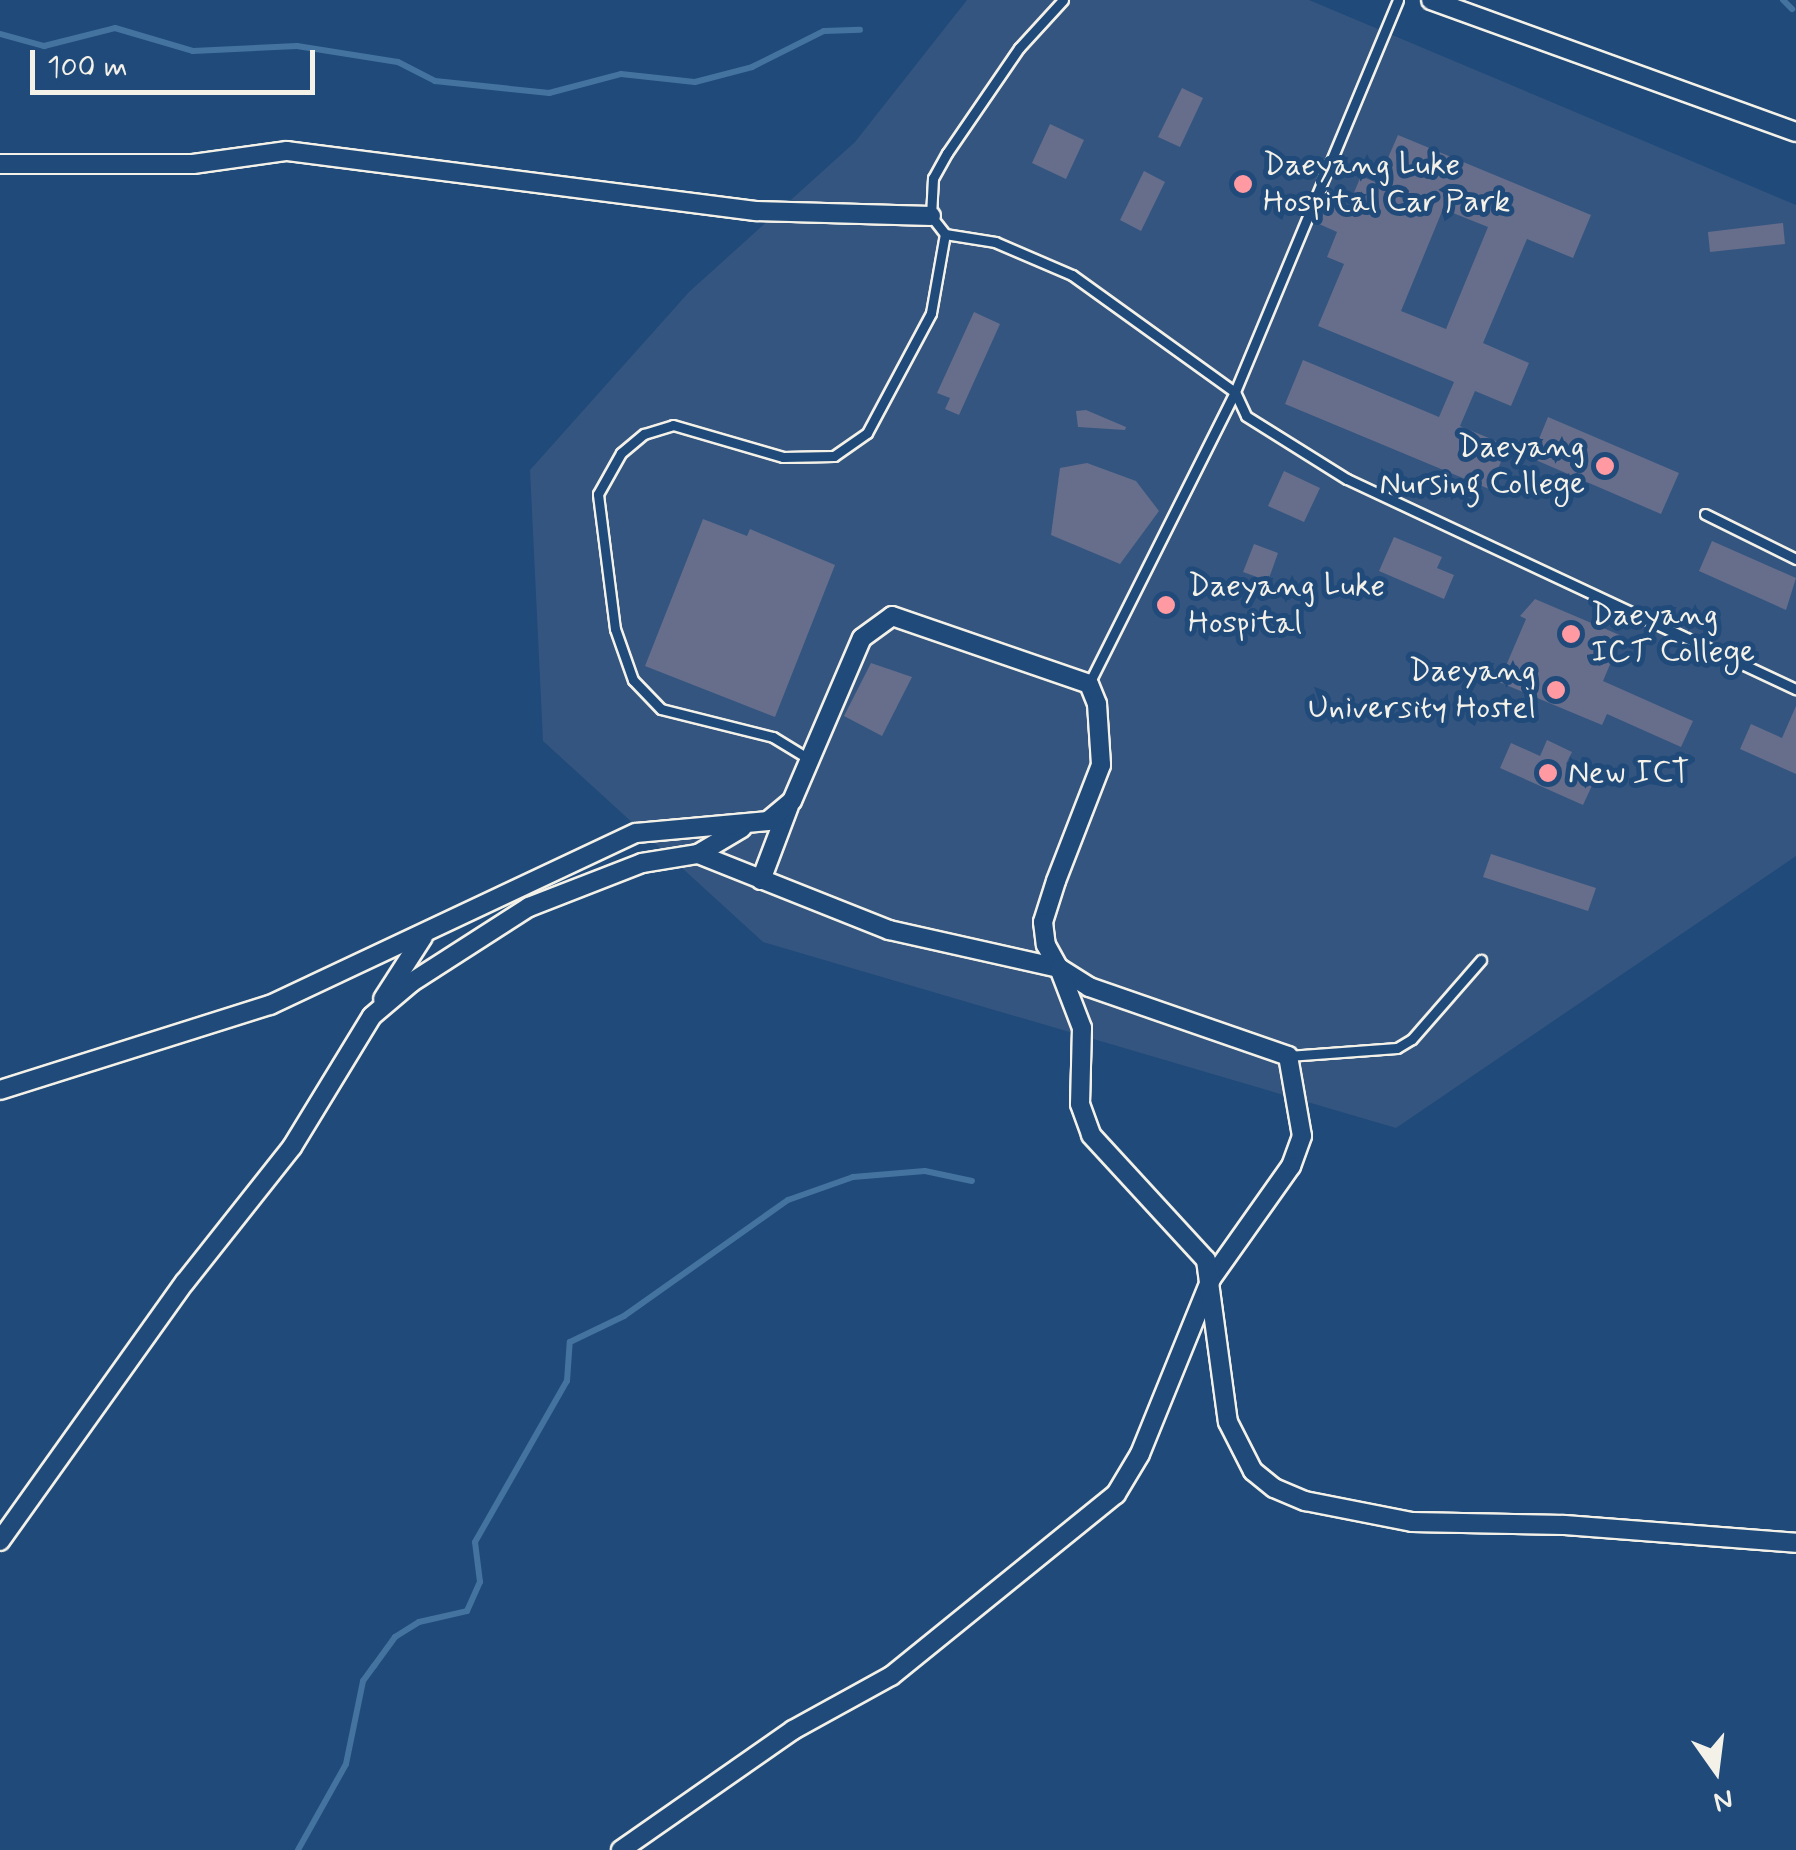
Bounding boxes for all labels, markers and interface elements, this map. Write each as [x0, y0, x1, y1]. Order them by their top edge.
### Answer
scale bar [35, 30, 320, 92]
text: 100 m [47, 48, 128, 87]
place label: Daeyang Luke Hospital Car Park [1263, 147, 1511, 222]
marker: Daeyang Luke Hospital Car Park [1232, 173, 1254, 195]
place label: Daeyang Nursing College [1380, 429, 1585, 504]
marker: Daeyang Nursing College [1594, 455, 1616, 477]
place label: Daeyang Luke Hospital [1188, 568, 1390, 643]
marker: Daeyang Luke Hospital [1153, 592, 1179, 618]
place label: Daeyang ICT College [1591, 597, 1754, 672]
marker: Daeyang ICT College [1560, 623, 1582, 645]
place label: Daeyang University Hostel [1308, 653, 1536, 728]
marker: Daeyang University Hostel [1545, 679, 1567, 701]
place label: New ICT [1568, 754, 1694, 792]
marker: New ICT [1537, 762, 1559, 784]
north arrow [1666, 1720, 1766, 1820]
text: N [1710, 1779, 1737, 1820]

